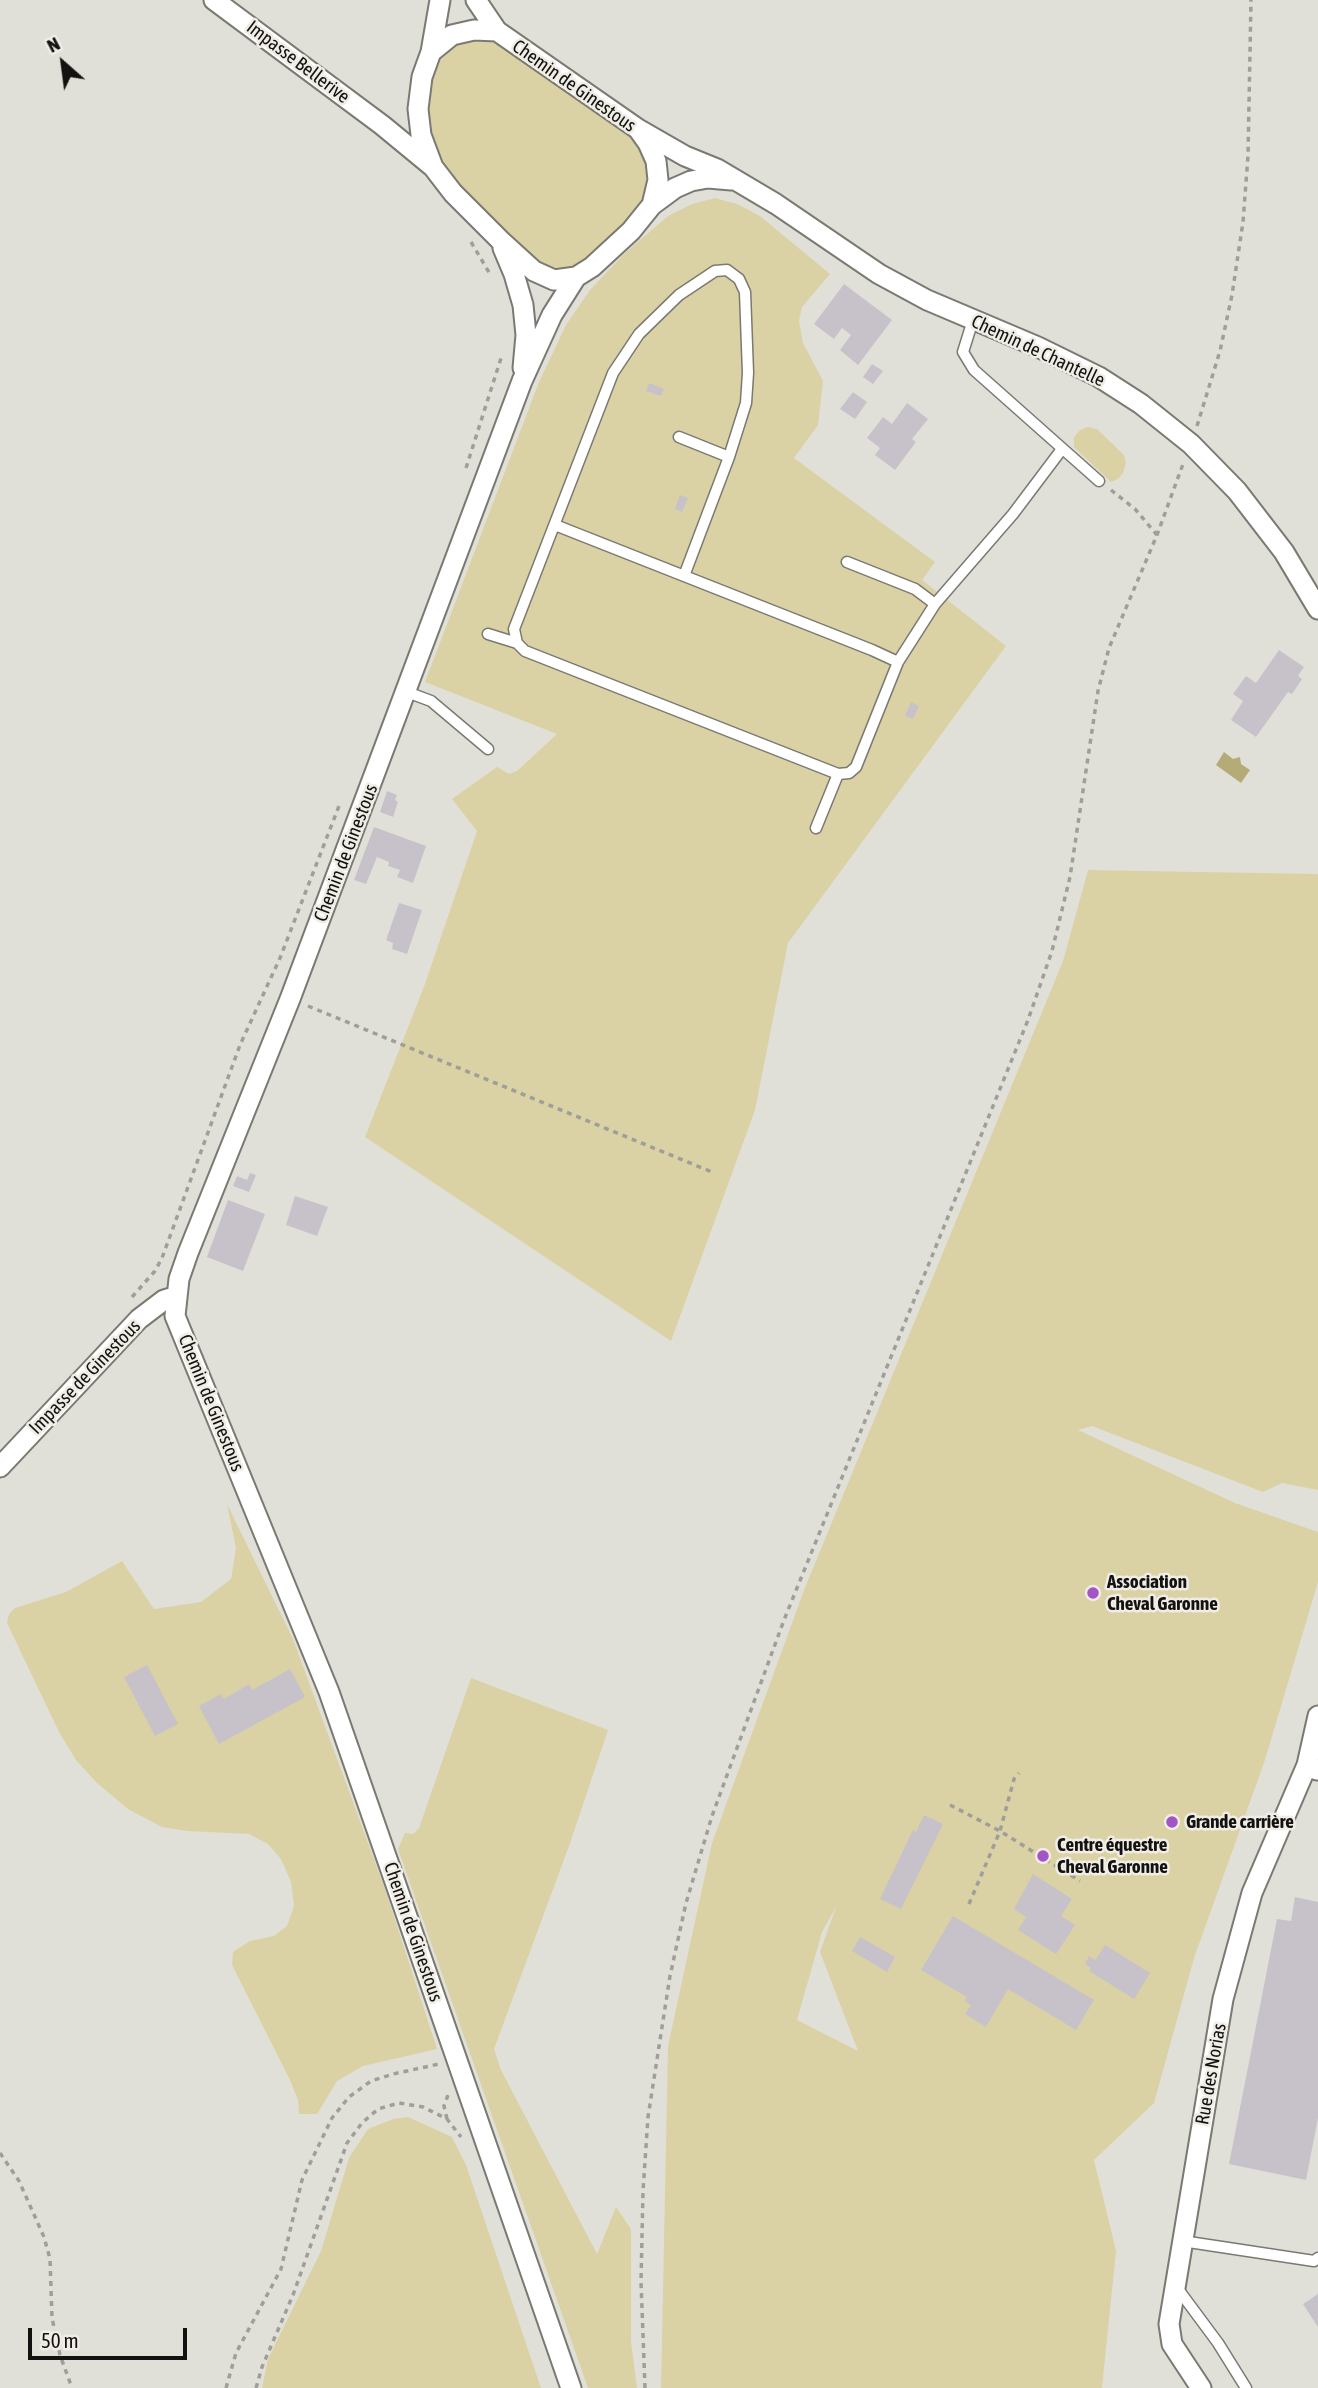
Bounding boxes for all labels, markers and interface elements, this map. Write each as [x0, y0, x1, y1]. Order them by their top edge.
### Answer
street label: Impasse Bellerive [242, 16, 354, 108]
north arrow [28, 28, 98, 98]
text: N [43, 32, 63, 57]
street label: Chemin de Ginestous [508, 35, 640, 137]
street label: Chemin de Chantelle [968, 310, 1108, 392]
street label: Chemin de Ginestous [309, 781, 383, 925]
street label: Impasse de Ginestous [25, 1315, 145, 1439]
street label: Chemin de Ginestous [173, 1331, 249, 1475]
place label: Association Cheval Garonne [1107, 1571, 1218, 1615]
marker: Association Cheval Garonne [1085, 1585, 1101, 1601]
place label: Grande carrière [1186, 1811, 1294, 1833]
marker: Grande carrière [1164, 1814, 1180, 1830]
place label: Centre équestre Cheval Garonne [1057, 1834, 1168, 1878]
marker: Centre équestre Cheval Garonne [1035, 1848, 1051, 1864]
street label: Chemin de Ginestous [379, 1859, 447, 2005]
street label: Rue des Norias [1191, 2022, 1231, 2126]
scale bar [32, 2314, 191, 2358]
text: 50 m [41, 2328, 79, 2352]

